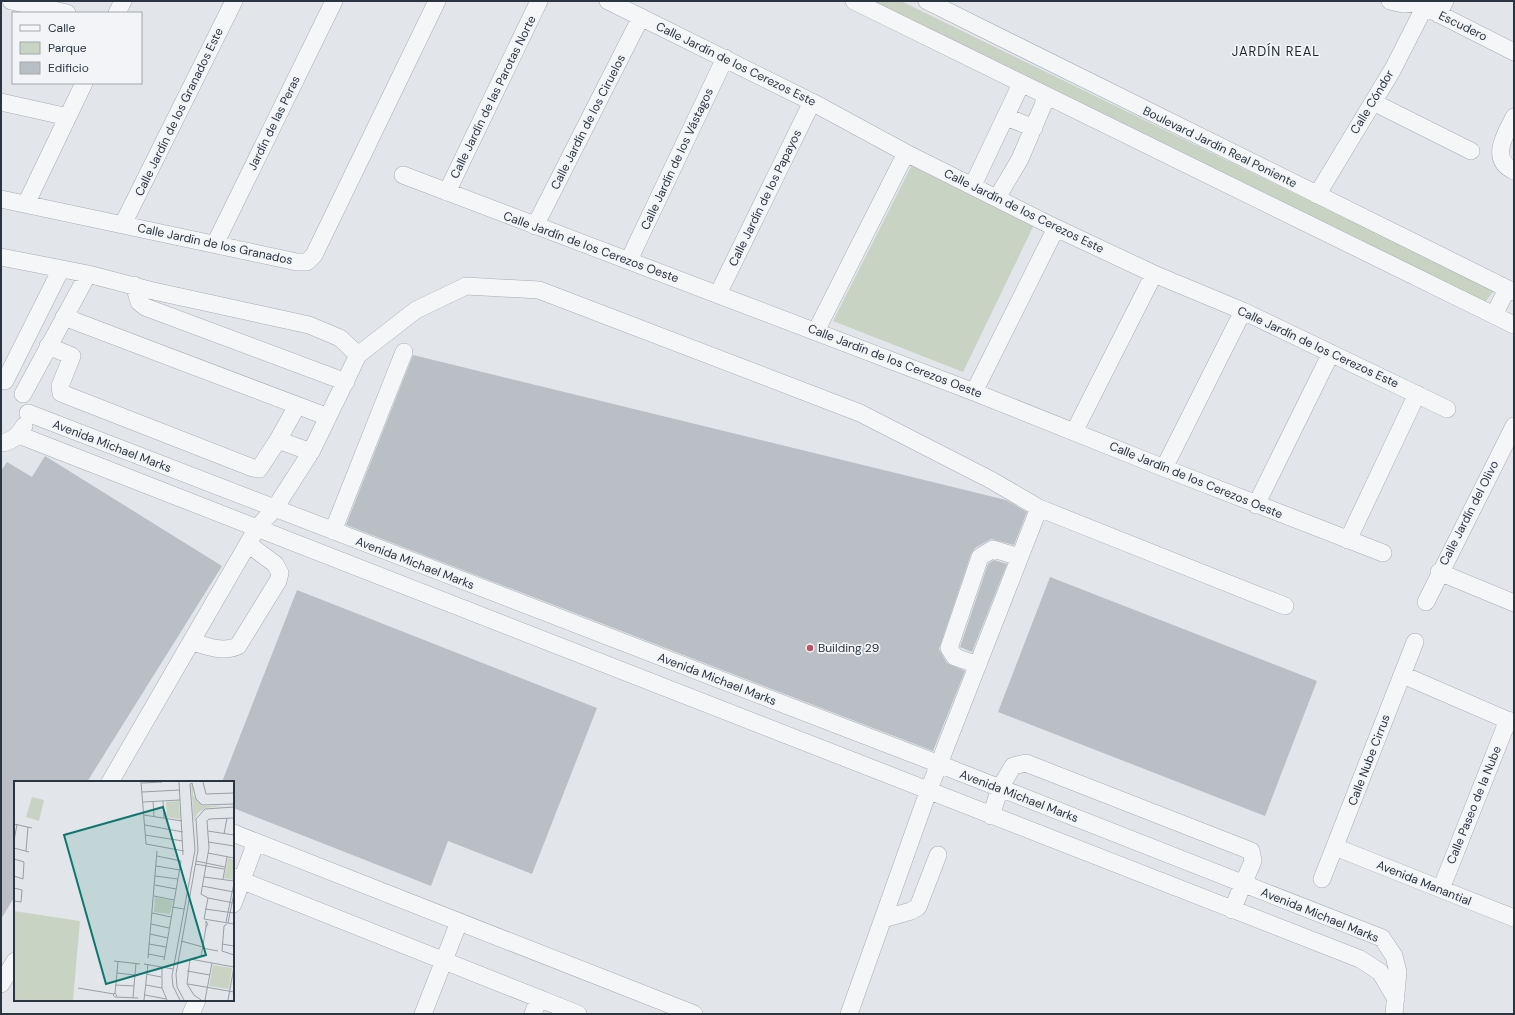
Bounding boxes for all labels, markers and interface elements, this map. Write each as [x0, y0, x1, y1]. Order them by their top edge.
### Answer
street label: Escudero [1436, 7, 1490, 45]
legend [12, 12, 142, 84]
street label: Calle Jardín de las Parotas Norte [446, 13, 540, 181]
street label: Calle Jardín de los Cerezos Este [653, 18, 819, 110]
text: Calle [48, 20, 75, 36]
street label: Calle Jardín de los Granados Este [131, 25, 227, 199]
text: Parque [48, 40, 87, 56]
district label: JARDÍN REAL [1232, 42, 1320, 60]
street label: Calle Jardín de los Ciruelos [547, 52, 629, 192]
text: Edificio [48, 60, 89, 76]
street label: Calle Cóndor [1347, 66, 1398, 137]
street label: Jardín de las Peras [244, 73, 304, 173]
street label: Calle Jardín de los Vástagos [637, 86, 717, 232]
street label: Boulevard Jardín Real Poniente [1140, 103, 1300, 191]
street label: Calle Jardín de los Papayos [725, 127, 805, 269]
street label: Calle Jardín de los Cerezos Este [941, 165, 1107, 257]
street label: Calle Jardín de los Cerezos Oeste [501, 208, 681, 286]
street label: Calle Jardín de los Granados [136, 220, 294, 268]
street label: Calle Jardín de los Cerezos Este [1235, 303, 1401, 392]
street label: Calle Jardín de los Cerezos Oeste [806, 320, 985, 402]
street label: Avenida Michael Marks [50, 416, 174, 476]
street label: Calle Jardín de los Cerezos Oeste [1107, 438, 1285, 522]
street label: Calle Jardín del Olivo [1436, 458, 1502, 568]
street label: Avenida Michael Marks [353, 533, 477, 593]
place label: Building 29 [818, 640, 879, 656]
marker: Building 29 [805, 643, 815, 653]
street label: Avenida Michael Marks [655, 649, 779, 709]
street label: Calle Nube Cirrus [1344, 712, 1394, 808]
street label: Calle Paseo de la Nube [1443, 743, 1505, 867]
street label: Avenida Michael Marks [957, 766, 1081, 826]
inset map [14, 781, 234, 1001]
street label: Avenida Manantial [1374, 857, 1474, 909]
street label: Avenida Michael Marks [1259, 884, 1381, 946]

